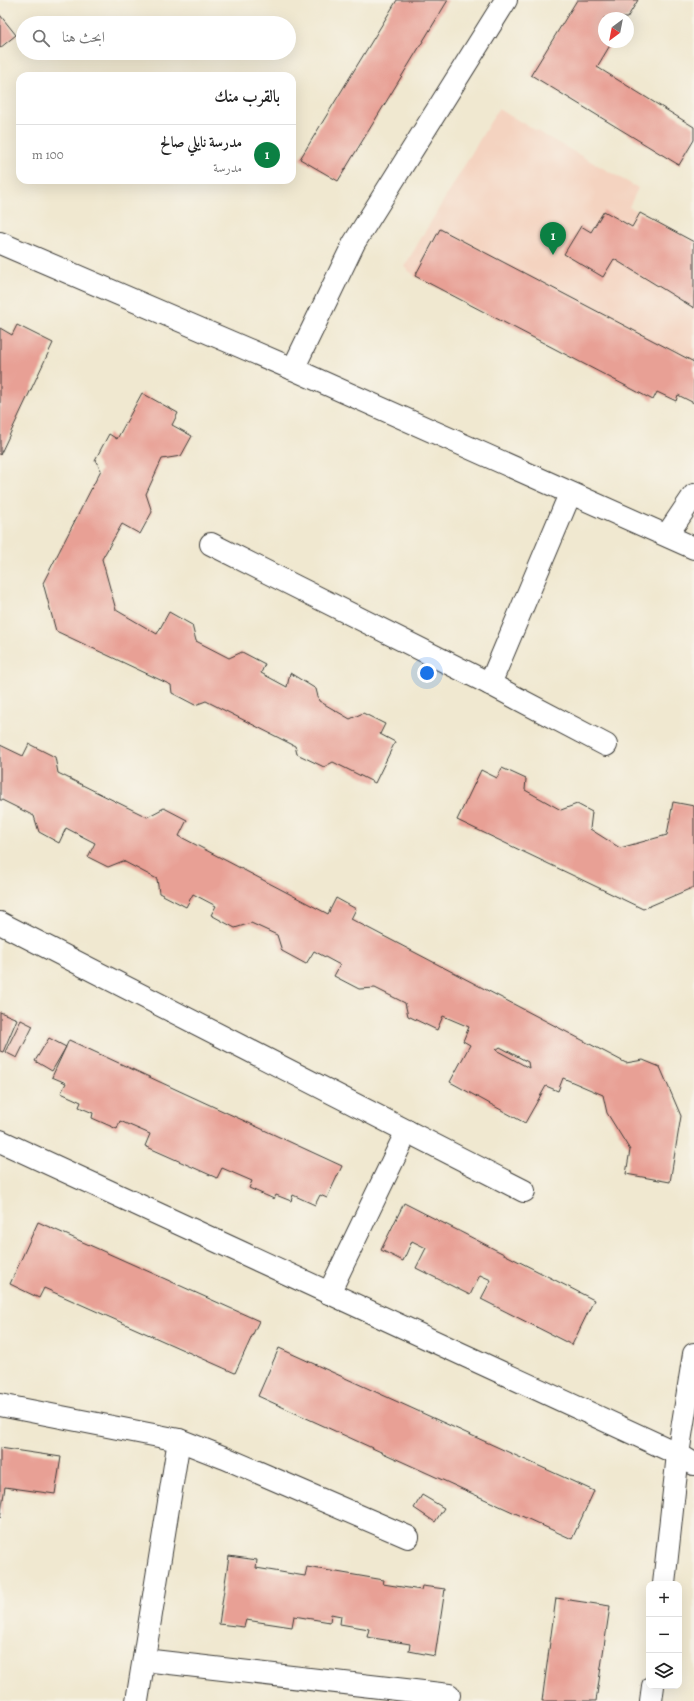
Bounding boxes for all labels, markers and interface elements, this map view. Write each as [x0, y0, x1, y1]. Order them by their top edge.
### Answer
north arrow [598, 12, 634, 48]
search box [16, 16, 296, 60]
icon: search [30, 27, 52, 49]
text: ابحث هنا [62, 27, 105, 47]
text: بالقرب منك [214, 85, 280, 108]
text: مدرسة نايلي صالح [160, 132, 242, 152]
text: 100 m [32, 146, 64, 163]
text: 1 [265, 146, 269, 163]
text: مدرسة [213, 159, 242, 176]
pin: 1 [540, 222, 566, 255]
your location [417, 663, 437, 683]
map controls [646, 1581, 682, 1689]
button: + [646, 1581, 682, 1617]
button: − [646, 1617, 682, 1653]
button: layers [646, 1653, 682, 1689]

